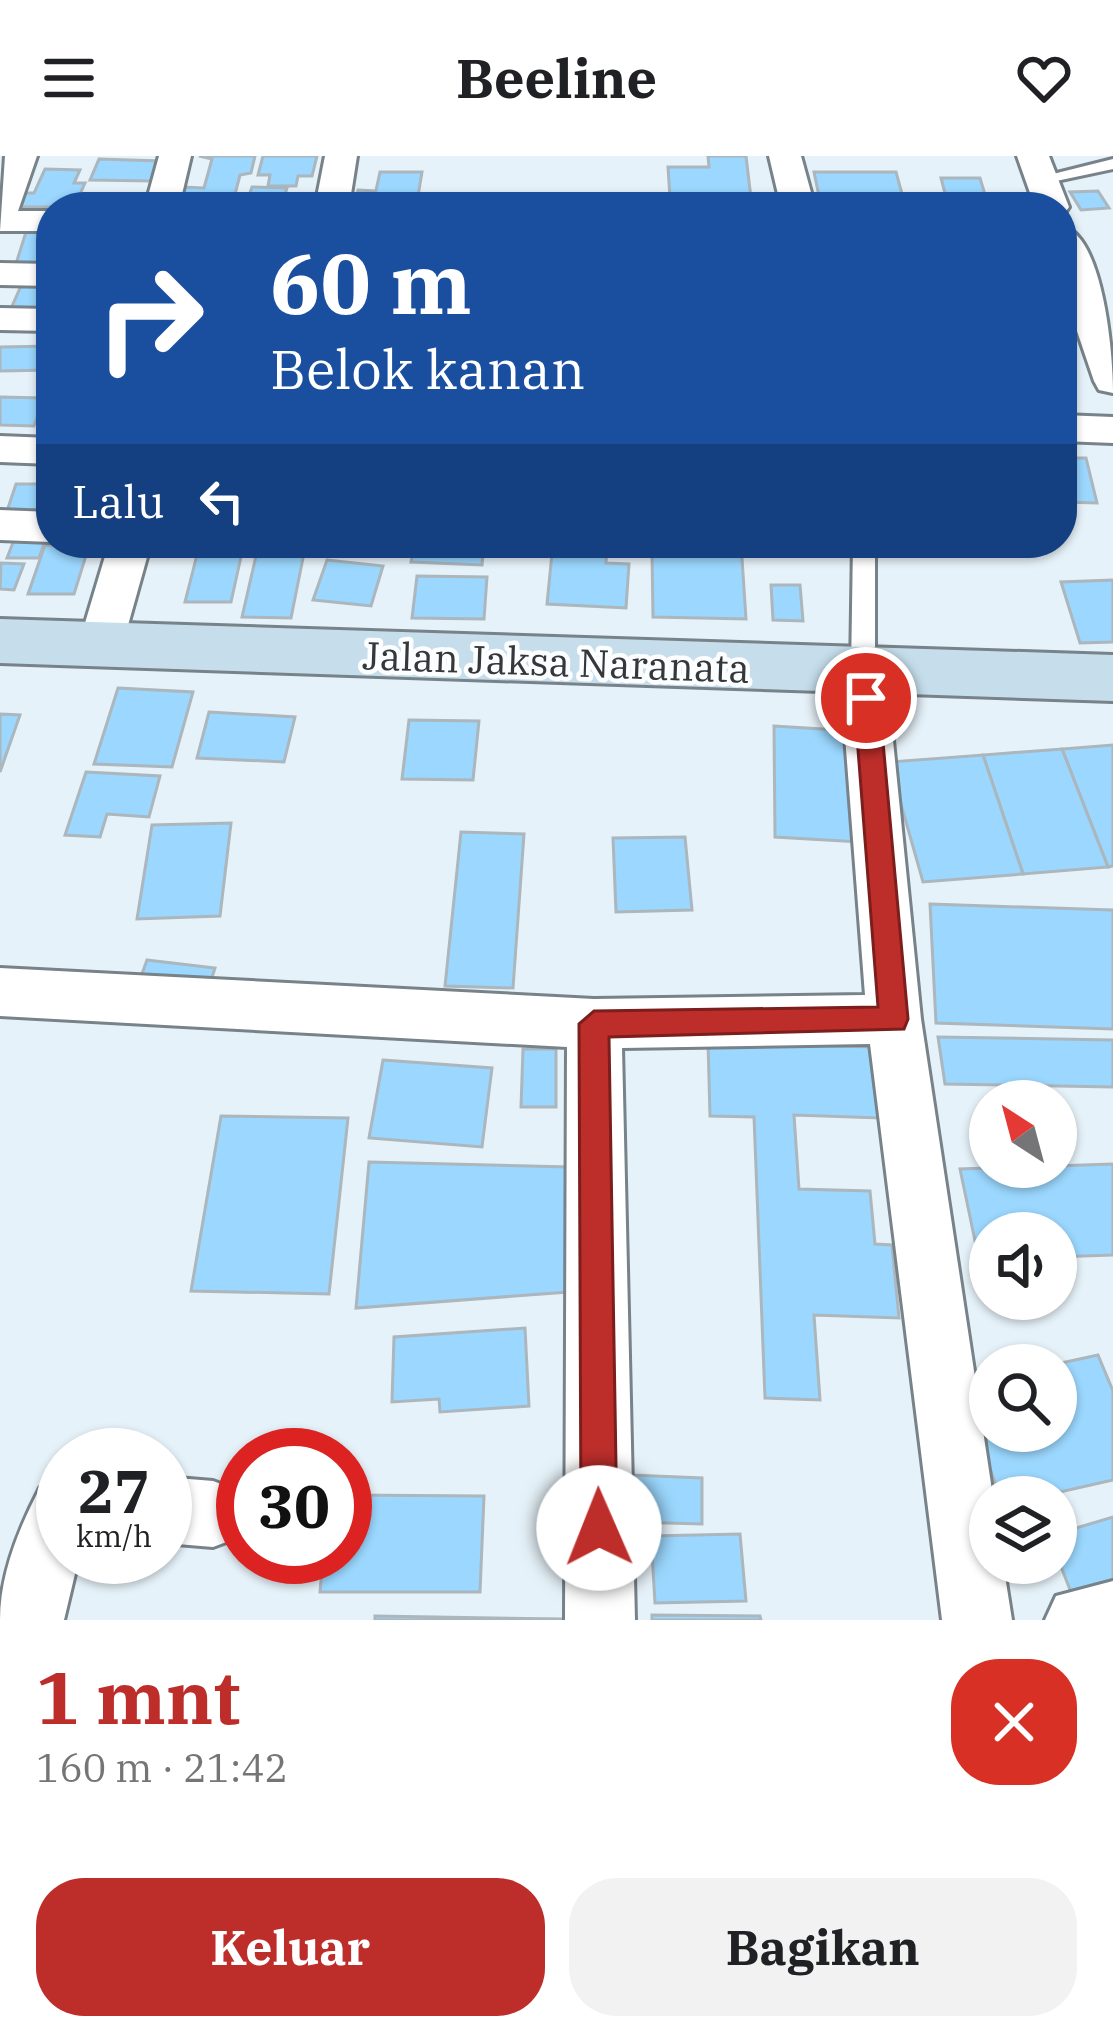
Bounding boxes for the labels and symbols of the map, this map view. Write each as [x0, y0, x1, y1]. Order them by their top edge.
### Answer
street label: Jalan Jaksa Naranata [361, 629, 751, 694]
pin [815, 647, 917, 749]
north arrow [969, 1080, 1077, 1188]
speed limit sign: 30 [216, 1428, 372, 1584]
position arrow [536, 1465, 662, 1591]

